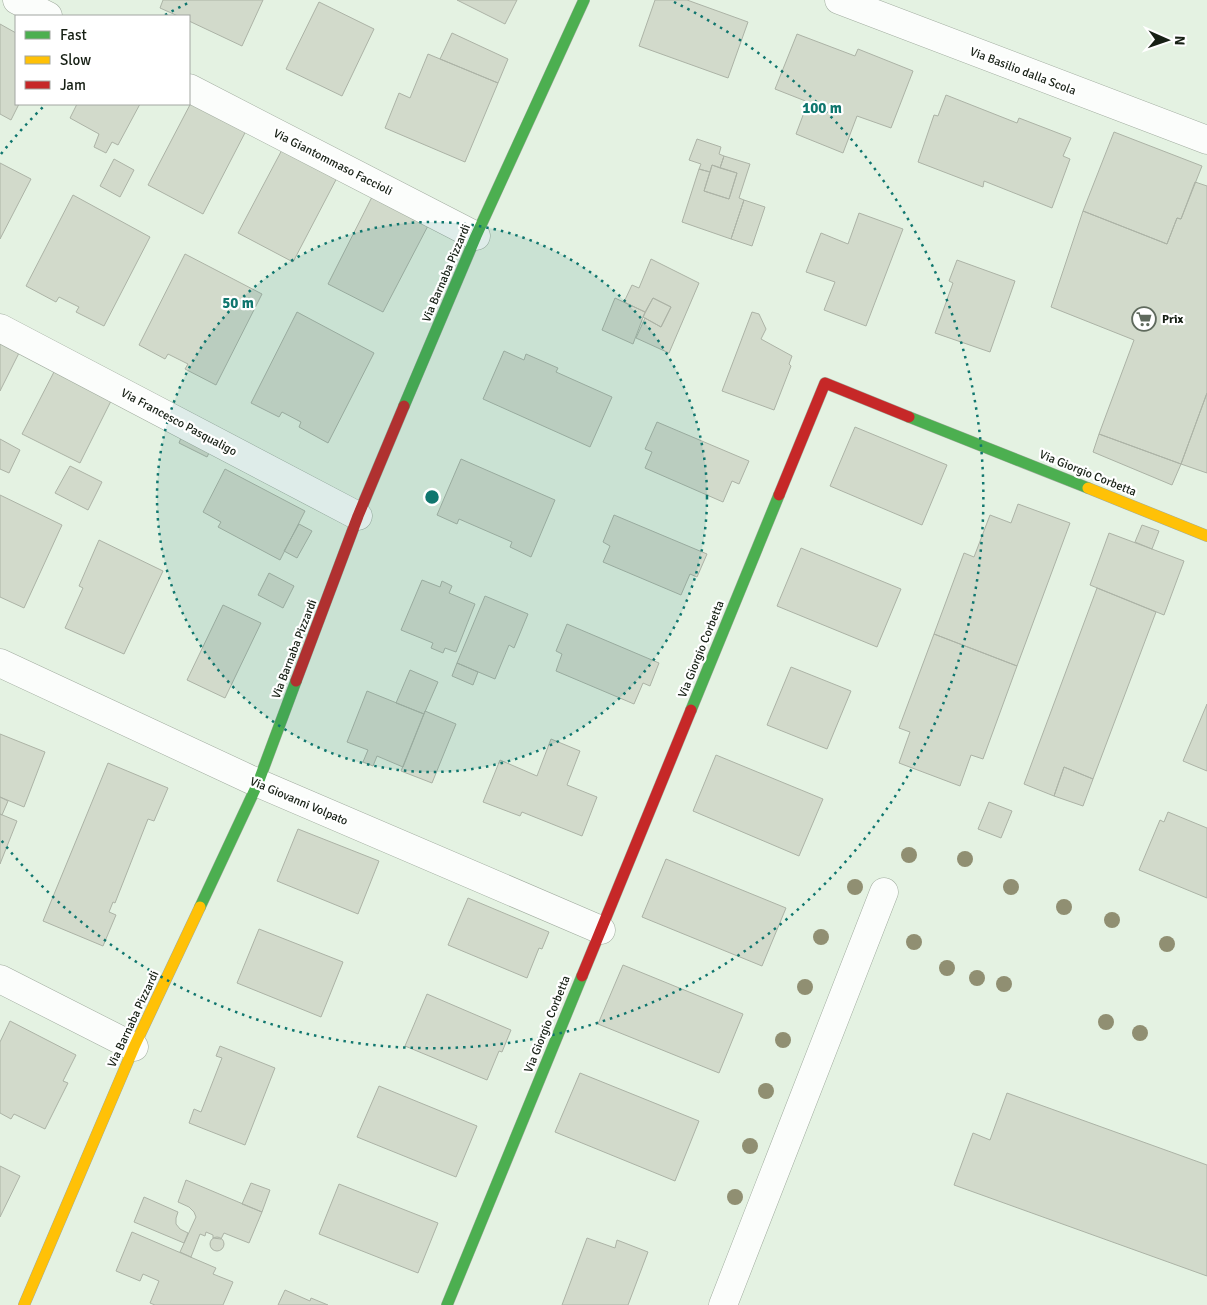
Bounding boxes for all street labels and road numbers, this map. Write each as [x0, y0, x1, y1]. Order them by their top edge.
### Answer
street label: Via Basilio dalla Scola [968, 44, 1078, 99]
street label: Via Giantommaso Faccioli [271, 126, 395, 199]
street label: Via Barnaba Pizzardi [419, 222, 474, 324]
street label: Via Francesco Pasqualigo [118, 385, 239, 459]
street label: Via Giorgio Corbetta [1037, 447, 1139, 500]
street label: Via Barnaba Pizzardi [269, 597, 320, 701]
street label: Via Giorgio Corbetta [675, 598, 728, 700]
street label: Via Giovanni Volpato [247, 774, 350, 829]
street label: Via Barnaba Pizzardi [104, 968, 162, 1070]
street label: Via Giorgio Corbetta [521, 973, 574, 1075]

